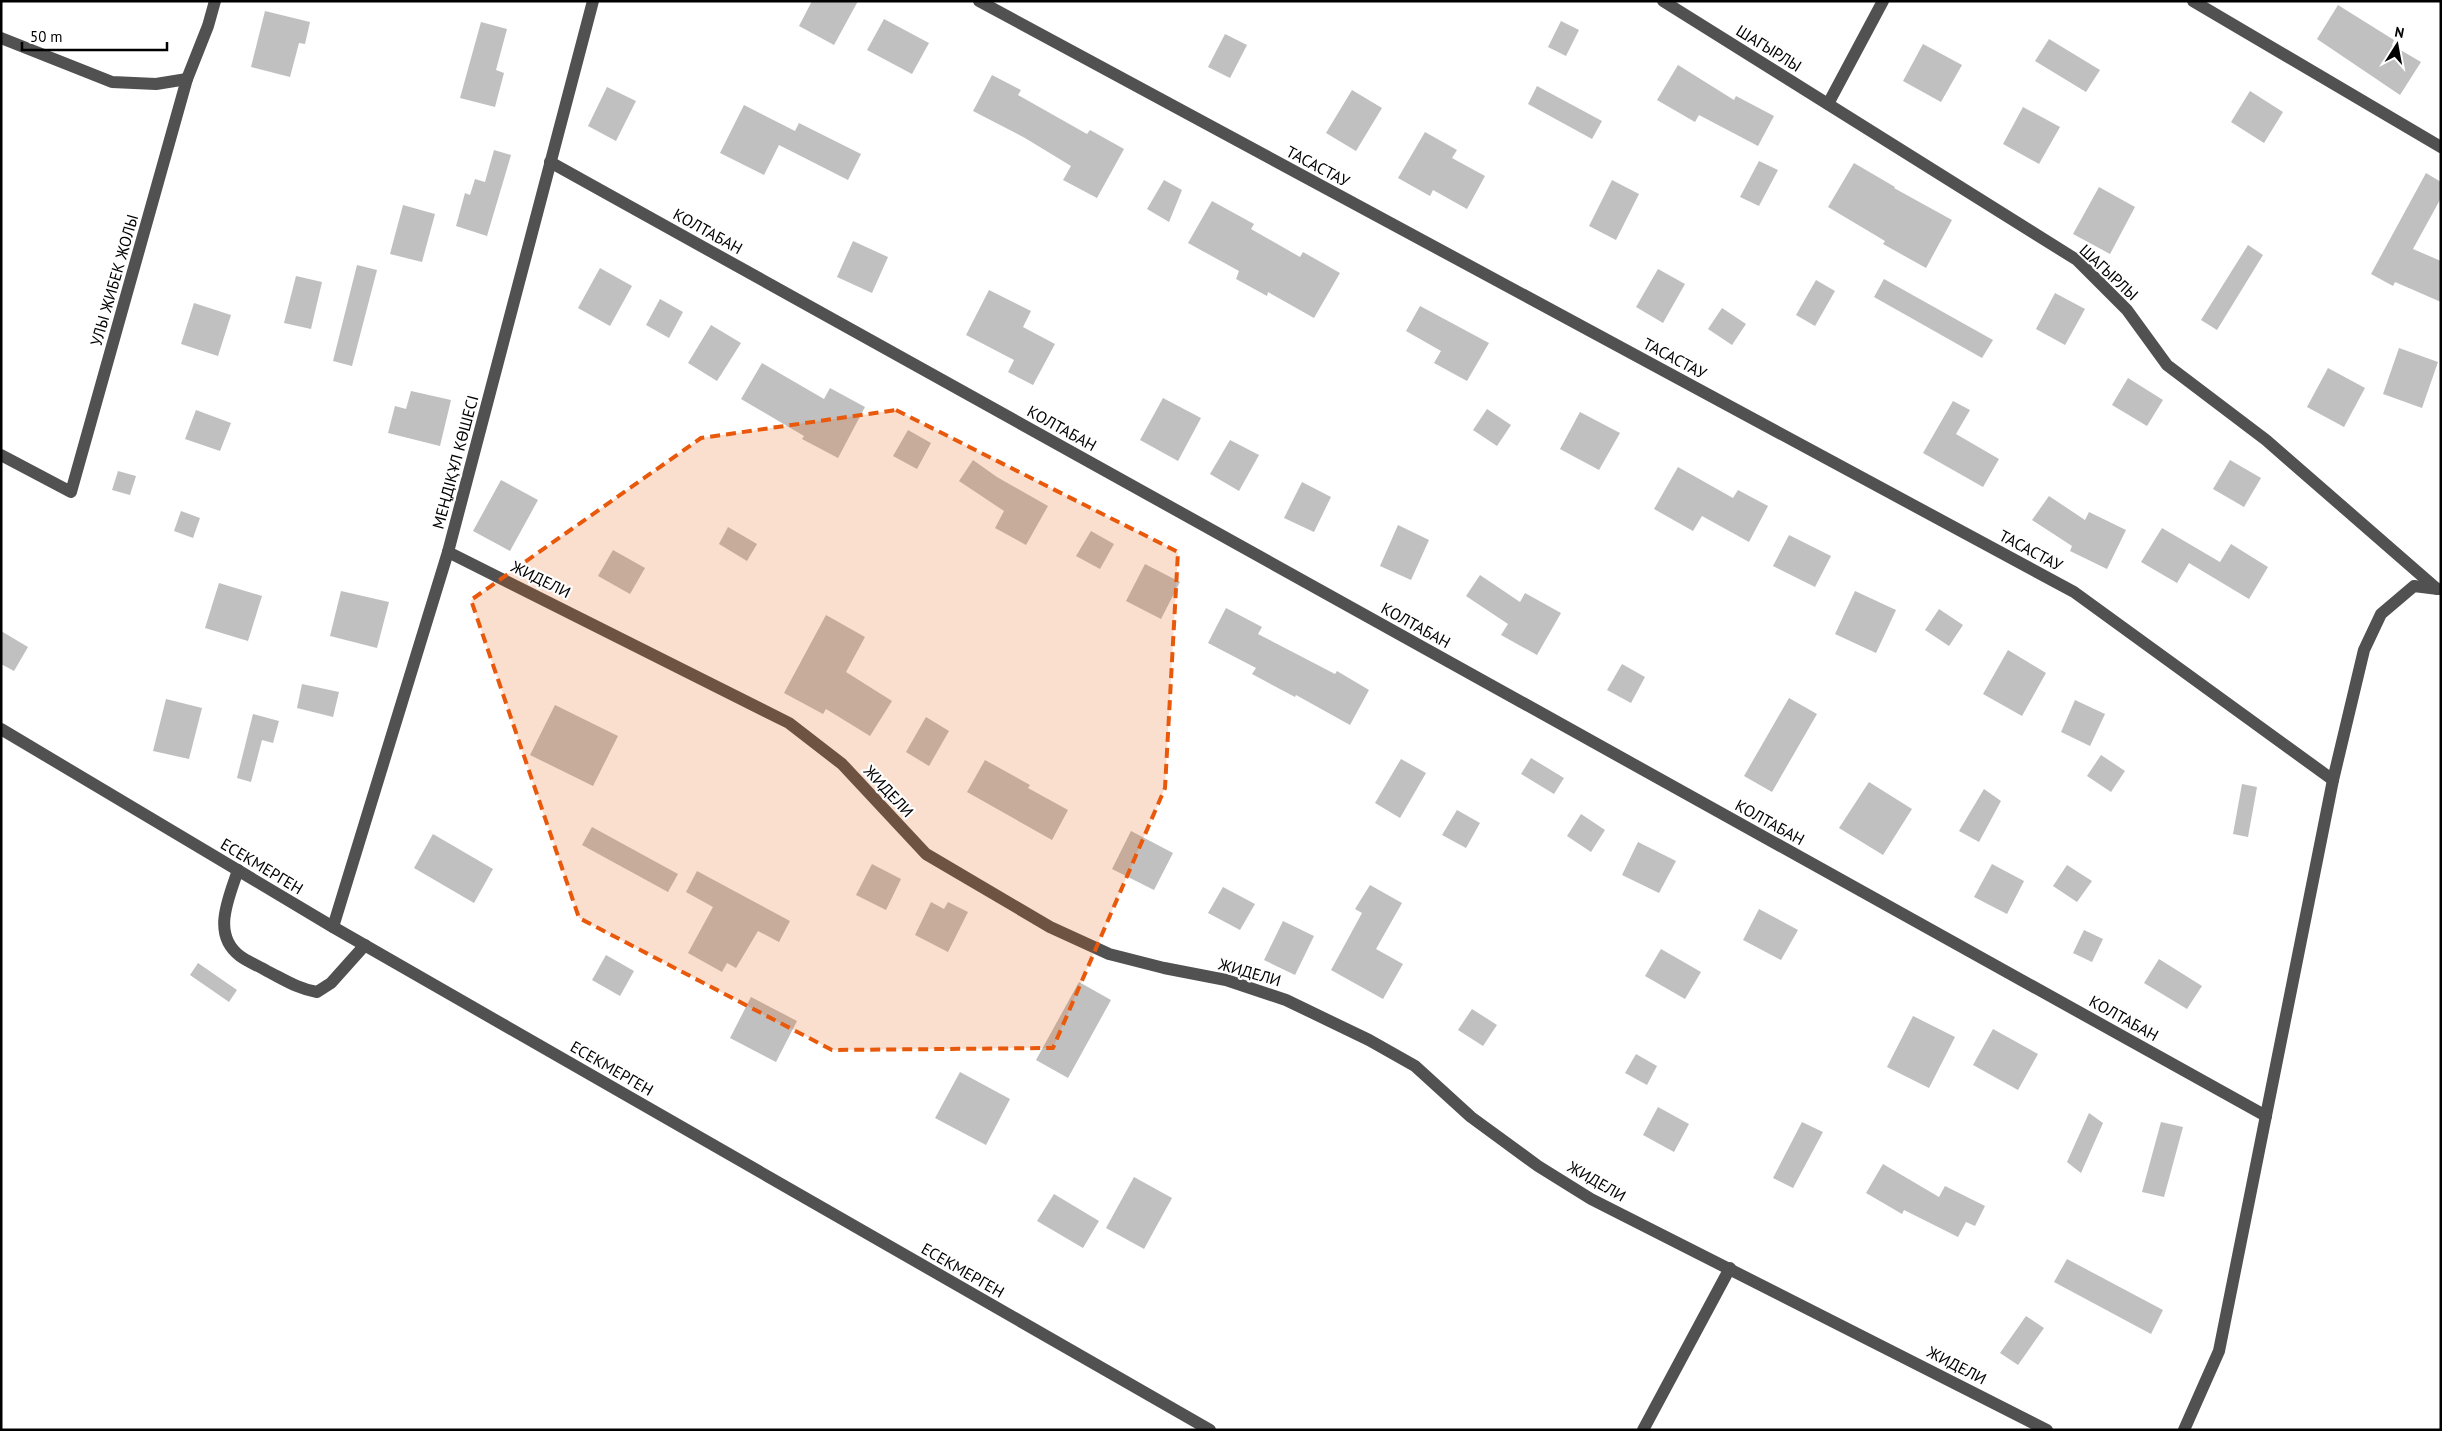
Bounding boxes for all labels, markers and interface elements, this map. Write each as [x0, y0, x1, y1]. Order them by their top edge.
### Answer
scale bar [22, 20, 168, 52]
street label: ШАГЫРЛЫ [1733, 20, 1805, 76]
north arrow [2372, 20, 2422, 70]
text: N [2393, 23, 2406, 42]
text: 50 m [30, 27, 63, 46]
street label: ТАСАСТАУ [1283, 141, 1353, 191]
street label: КОЛТАБАН [670, 204, 746, 258]
street label: УЛЫ ЖИБЕК ЖОЛЫ [86, 212, 142, 348]
street label: ШАГЫРЛЫ [2075, 240, 2143, 304]
street label: ТАСАСТАУ [1640, 333, 1710, 383]
street label: МЕҢДІҚҰЛ КӨШЕСІ [428, 393, 482, 531]
street label: КОЛТАБАН [1024, 401, 1100, 455]
street label: ТАСАСТАУ [1996, 525, 2066, 575]
street label: ЖИДЕЛИ [507, 556, 574, 602]
street label: КОЛТАБАН [1378, 598, 1454, 652]
street label: ЖИДЕЛИ [859, 760, 918, 821]
street label: КОЛТАБАН [1732, 795, 1808, 849]
street label: EСЕКМЕРГЕН [217, 834, 307, 898]
street label: ЖИДЕЛИ [1216, 953, 1283, 990]
street label: КОЛТАБАН [2086, 991, 2162, 1045]
street label: EСЕКМЕРГЕН [567, 1036, 657, 1100]
street label: ЖИДЕЛИ [1563, 1156, 1630, 1206]
street label: EСЕКМЕРГЕН [918, 1238, 1008, 1302]
street label: ЖИДЕЛИ [1923, 1341, 1990, 1388]

